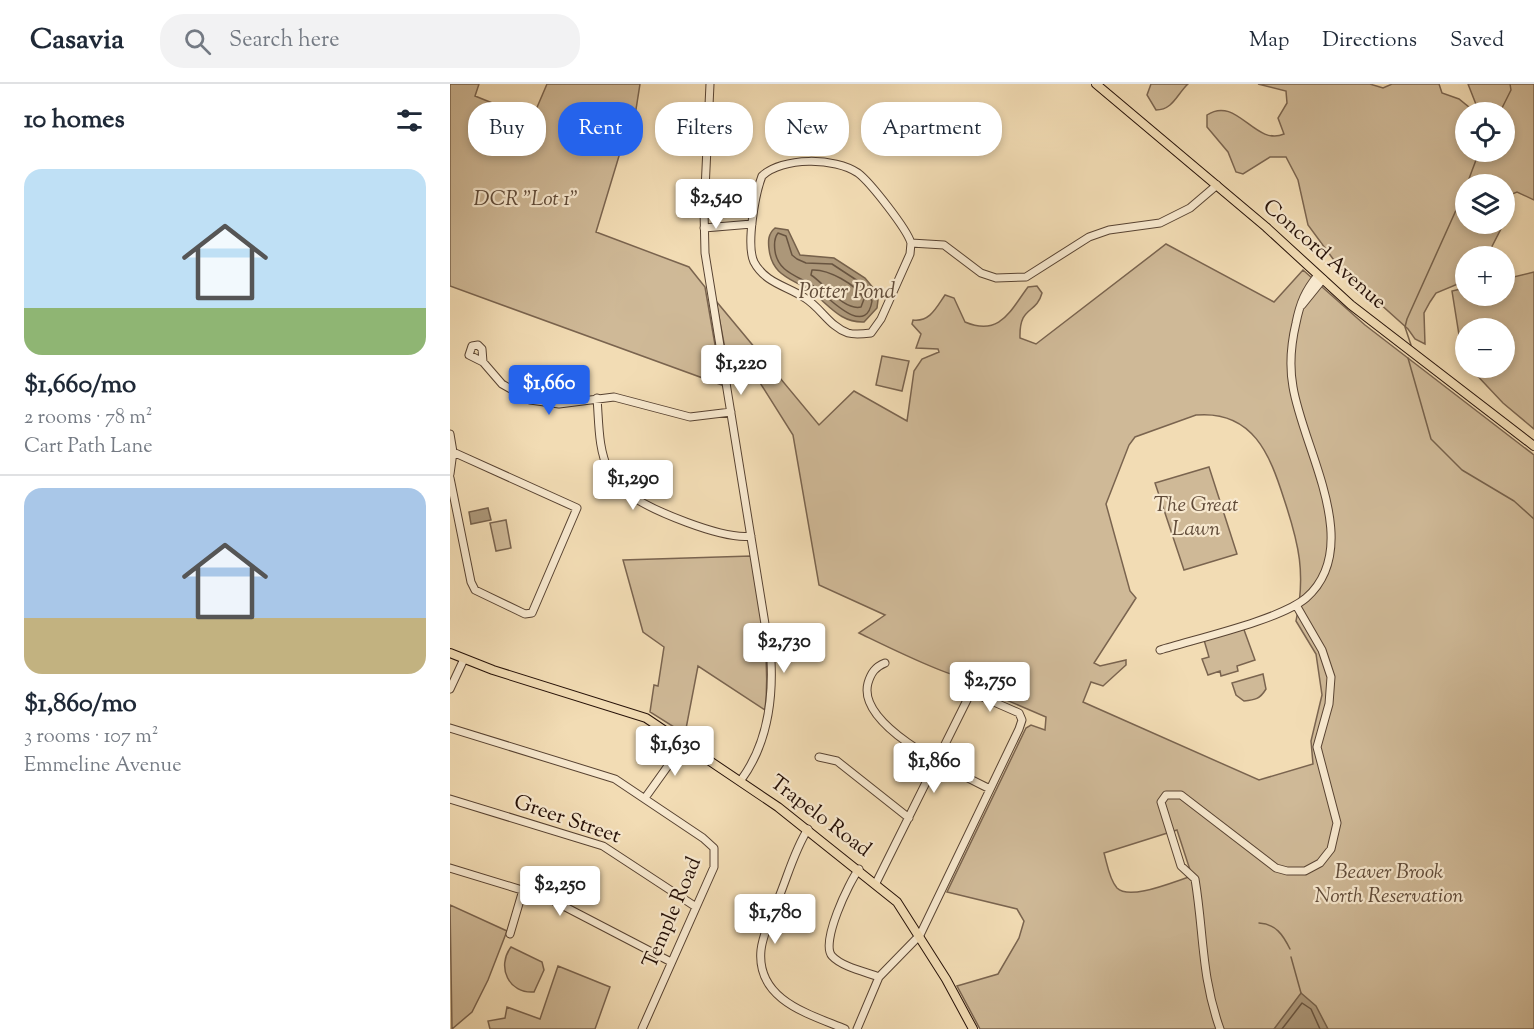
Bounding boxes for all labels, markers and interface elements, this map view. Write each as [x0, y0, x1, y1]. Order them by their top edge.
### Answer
search box [160, 14, 580, 68]
text: Casavia [30, 21, 124, 61]
icon: search [181, 25, 214, 58]
text: Search here [229, 25, 339, 57]
text: Map [1249, 26, 1289, 56]
text: Directions [1322, 26, 1417, 56]
text: Saved [1450, 26, 1504, 56]
text: 10 homes [24, 102, 125, 139]
chip: Buy [468, 102, 546, 156]
chip: Rent [558, 102, 643, 156]
chip: Filters [655, 102, 753, 156]
chip: New [765, 102, 849, 156]
chip: Apartment [861, 102, 1002, 156]
map controls [1455, 102, 1515, 378]
button: locate [1455, 102, 1515, 162]
icon: filters [393, 104, 426, 137]
button: layers [1455, 174, 1515, 234]
pin: $2,540 [667, 179, 765, 230]
text: $2,540 [690, 184, 742, 213]
park label: DCR "Lot 1" [474, 185, 578, 215]
street label: Concord Avenue [1256, 193, 1392, 317]
icon: home [171, 208, 279, 316]
button: + [1455, 246, 1515, 306]
water label: Potter Pond [798, 277, 896, 309]
button: − [1455, 318, 1515, 378]
pin: $1,220 [692, 345, 790, 396]
text: $1,220 [715, 350, 767, 379]
pin: $1,660 [500, 365, 598, 416]
text: $1,660/mo [24, 367, 136, 404]
text: $1,660 [523, 370, 575, 399]
text: 2 rooms · 78 m² [24, 404, 153, 433]
text: Cart Path Lane [24, 433, 152, 462]
pin: $1,290 [584, 460, 682, 511]
text: $1,290 [607, 465, 659, 494]
park label: The Great Lawn [1153, 491, 1239, 545]
icon: home [171, 527, 279, 635]
pin: $2,730 [735, 623, 833, 674]
text: $2,730 [757, 628, 811, 657]
pin: $2,750 [941, 662, 1039, 713]
text: $2,750 [964, 667, 1016, 696]
text: $1,860/mo [24, 686, 137, 723]
text: 3 rooms · 107 m² [24, 723, 158, 752]
pin: $1,630 [626, 726, 724, 777]
text: $1,630 [650, 731, 700, 760]
pin: $1,860 [885, 743, 983, 794]
text: $1,860 [908, 748, 960, 777]
text: Emmeline Avenue [24, 752, 181, 781]
street label: Trapelo Road [763, 769, 877, 865]
street label: Greer Street [510, 788, 624, 852]
street label: Temple Road [636, 852, 710, 973]
park label: Beaver Brook North Reservation [1315, 858, 1463, 912]
pin: $2,250 [511, 866, 609, 917]
text: $2,250 [534, 871, 586, 900]
pin: $1,780 [726, 894, 824, 945]
text: $1,780 [748, 899, 802, 928]

